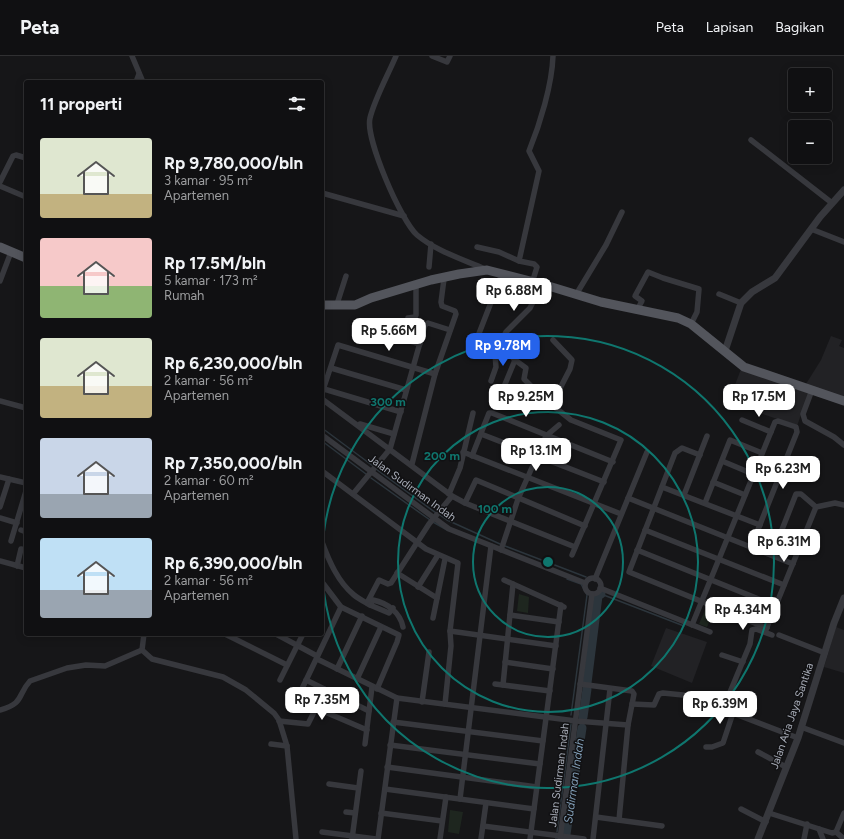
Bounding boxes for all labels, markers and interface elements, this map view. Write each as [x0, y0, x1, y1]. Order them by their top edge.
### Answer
text: Peta [20, 16, 59, 39]
text: Peta [656, 19, 684, 36]
text: Lapisan [706, 19, 753, 36]
text: Bagikan [775, 19, 824, 36]
map controls [788, 68, 832, 164]
button: + [788, 68, 832, 112]
icon: filters [286, 93, 308, 115]
text: 11 properti [40, 94, 122, 114]
button: − [788, 120, 832, 164]
text: Rp 9,780,000/bln [164, 153, 303, 173]
icon: home [72, 154, 120, 202]
text: 3 kamar · 95 m² [164, 173, 253, 188]
text: Apartemen [164, 188, 229, 203]
text: Rp 17.5M/bln [164, 253, 266, 273]
icon: home [72, 254, 120, 302]
text: 5 kamar · 173 m² [164, 273, 258, 288]
pin: Rp 6.88M [473, 278, 555, 312]
text: Rp 6.88M [485, 283, 543, 298]
text: Rumah [164, 288, 204, 303]
pin: Rp 5.66M [348, 318, 430, 352]
text: Rp 5.66M [361, 323, 417, 338]
pin: Rp 9.78M [462, 333, 544, 367]
text: Rp 9.78M [475, 338, 531, 353]
text: Rp 6,230,000/bln [164, 353, 303, 373]
icon: home [72, 354, 120, 402]
text: 2 kamar · 56 m² [164, 373, 253, 388]
pin: Rp 9.25M [485, 384, 567, 418]
pin: Rp 17.5M [718, 384, 800, 418]
text: Apartemen [164, 388, 229, 403]
text: Rp 9.25M [498, 389, 554, 404]
text: Rp 17.5M [732, 389, 786, 404]
text: 300 m [370, 395, 406, 409]
pin: Rp 13.1M [495, 438, 577, 472]
text: Rp 13.1M [510, 443, 562, 458]
text: 200 m [424, 449, 460, 463]
street label: Jalan Sudirman Indah [366, 452, 458, 524]
text: Rp 7,350,000/bln [164, 453, 302, 473]
icon: home [72, 454, 120, 502]
pin: Rp 6.23M [742, 456, 824, 490]
text: Rp 6.23M [755, 461, 811, 476]
text: 2 kamar · 60 m² [164, 473, 254, 488]
text: Apartemen [164, 488, 229, 503]
text: 100 m [478, 502, 512, 516]
pin: Rp 6.31M [743, 529, 825, 563]
text: Rp 6.31M [757, 534, 811, 549]
text: Rp 6,390,000/bln [164, 553, 303, 573]
icon: home [72, 554, 120, 602]
centre of rings [541, 555, 555, 569]
text: 2 kamar · 56 m² [164, 573, 253, 588]
text: Apartemen [164, 588, 229, 603]
pin: Rp 4.34M [702, 597, 784, 631]
text: Rp 4.34M [714, 602, 772, 617]
street label: Jalan Aria Jaya Santika [768, 661, 816, 771]
pin: Rp 7.35M [281, 687, 363, 721]
pin: Rp 6.39M [679, 691, 761, 725]
text: Rp 7.35M [294, 692, 350, 707]
text: Rp 6.39M [692, 696, 748, 711]
street label: Jalan Sudirman Indah [546, 722, 572, 828]
water label: Sudirman Indah [561, 737, 587, 824]

